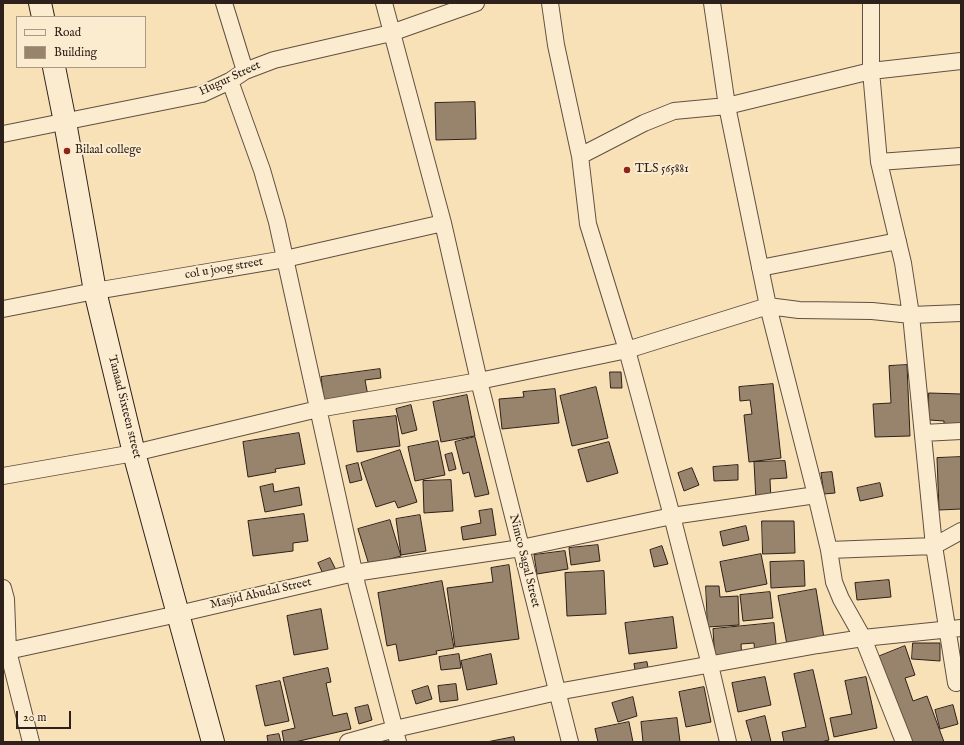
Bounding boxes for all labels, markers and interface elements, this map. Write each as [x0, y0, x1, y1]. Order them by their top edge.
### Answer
legend [16, 16, 146, 68]
text: Road [54, 25, 81, 40]
text: Building [54, 45, 97, 60]
street label: Hugur Street [197, 59, 263, 99]
place label: Bilaal college [75, 144, 141, 158]
marker: Bilaal college [62, 146, 72, 156]
place label: TLS 565881 [635, 163, 689, 177]
marker: TLS 565881 [622, 165, 632, 175]
street label: col u joog street [184, 255, 264, 283]
street label: Tanaad Sixteen street [104, 354, 144, 460]
street label: Nimco Sagal Street [505, 513, 543, 609]
street label: Masjid Abudal Street [209, 575, 313, 613]
scale bar [18, 703, 73, 729]
text: 20 m [23, 710, 46, 725]

